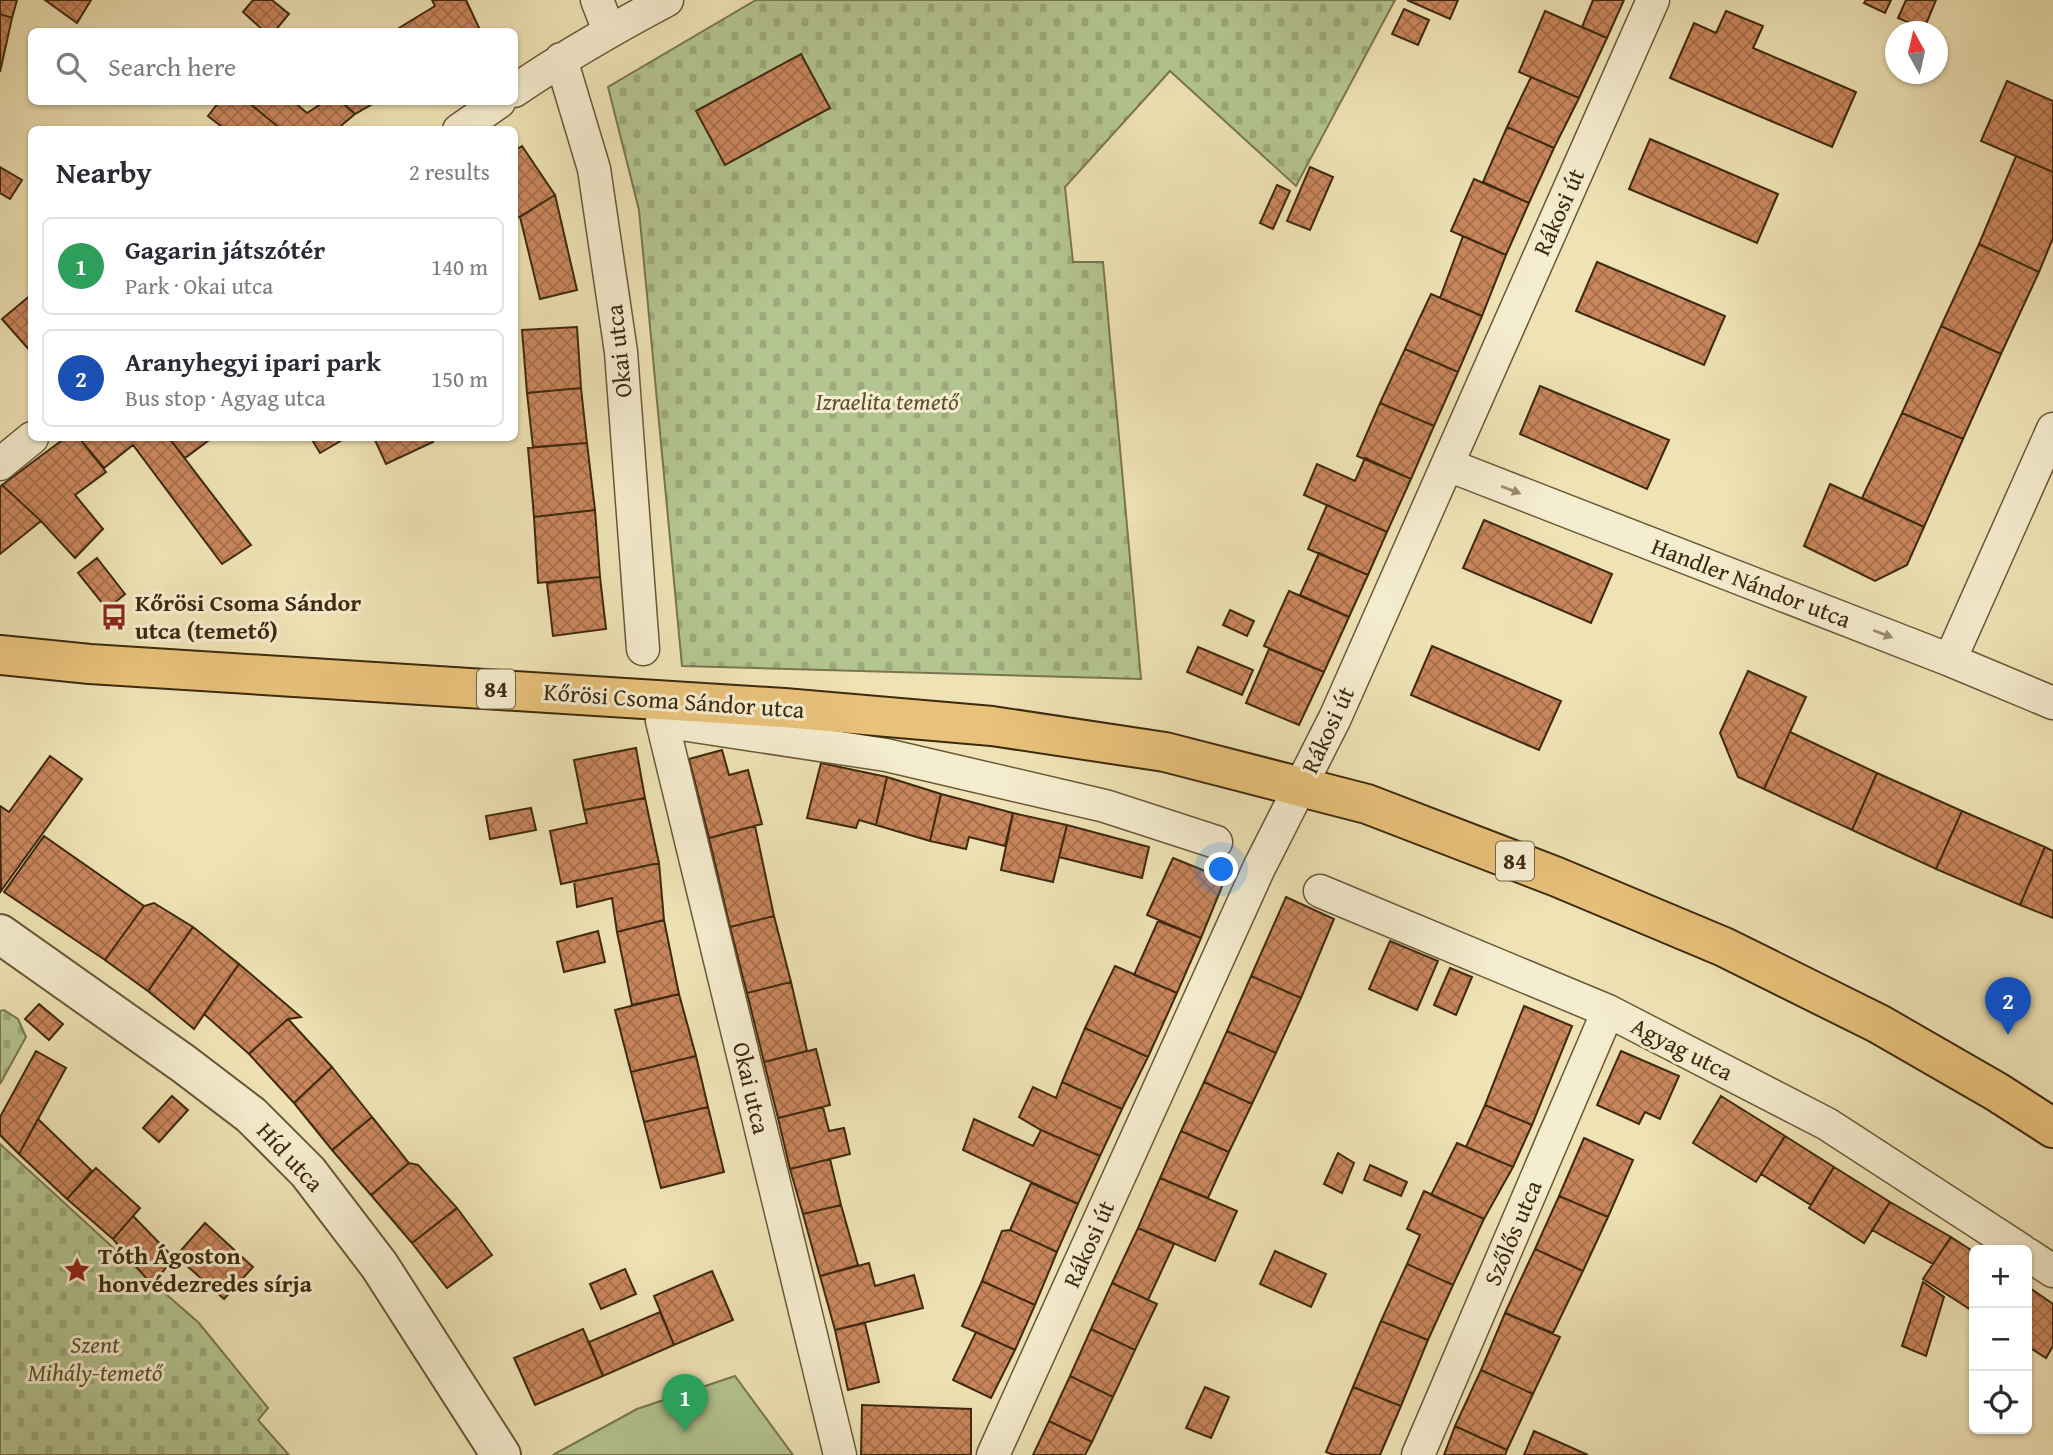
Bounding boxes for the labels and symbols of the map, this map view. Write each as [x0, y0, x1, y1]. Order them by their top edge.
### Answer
north arrow [1885, 21, 1948, 84]
street label: Rákosi út [1524, 162, 1593, 261]
street label: Okai utca [596, 302, 641, 399]
park label: Izraelita temető [815, 384, 960, 419]
one-way arrow [1501, 485, 1522, 496]
street label: Handler Nándor utca [1646, 528, 1857, 637]
place label: Kőrösi Csoma Sándor utca (temető) [135, 585, 361, 648]
bus stop icon: Kőrösi Csoma Sándor utca (temető) [99, 602, 129, 632]
one-way arrow [1873, 628, 1894, 639]
road number: 84 [477, 670, 515, 708]
street label: Kőrösi Csoma Sándor utca [542, 674, 806, 727]
street label: Rákosi út [1292, 680, 1363, 779]
road number: 84 [1496, 842, 1534, 880]
your location [1204, 852, 1238, 886]
pin: 2 [1985, 977, 2031, 1035]
street label: Agyag utca [1625, 1008, 1740, 1089]
street label: Okai utca [724, 1038, 779, 1138]
street label: Híd utca [249, 1114, 332, 1200]
street label: Szőlős utca [1475, 1174, 1551, 1291]
street label: Rákosi út [1054, 1194, 1123, 1293]
place label: Tóth Ágoston honvédezredes sírja [98, 1238, 313, 1301]
place icon: Tóth Ágoston honvédezredes sírja [62, 1255, 92, 1285]
park label: Szent Mihály-temető [28, 1327, 164, 1390]
pin: 1 [662, 1374, 708, 1432]

